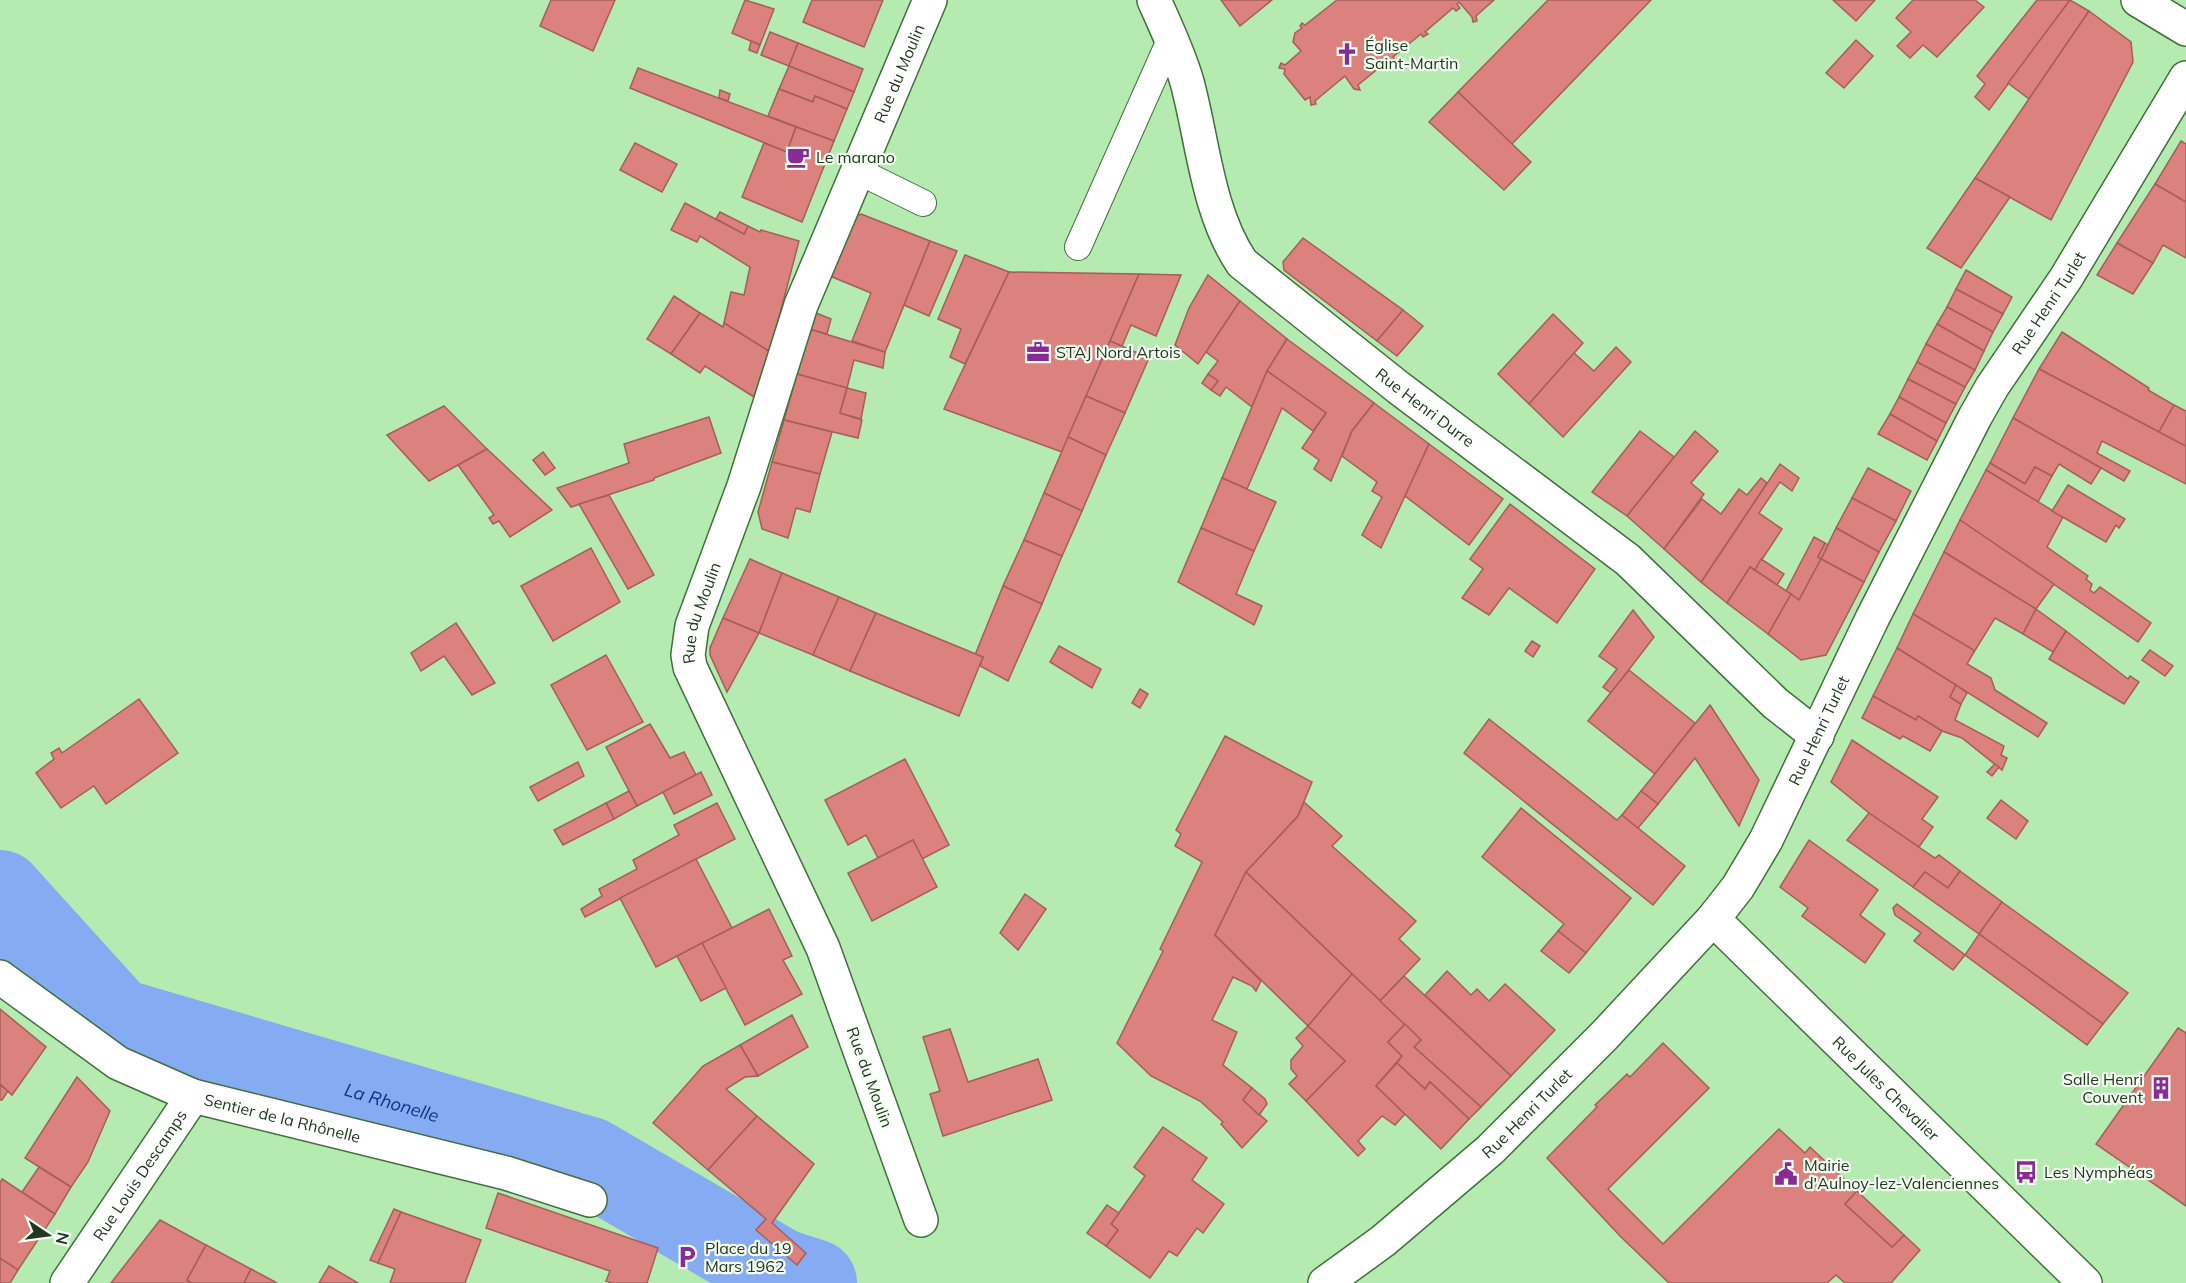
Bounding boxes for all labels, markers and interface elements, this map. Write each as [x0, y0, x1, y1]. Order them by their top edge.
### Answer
street label: Rue du Moulin [869, 21, 929, 126]
place label: Église Saint-Martin [1365, 35, 1458, 73]
church icon: Église Saint-Martin [1334, 41, 1360, 67]
cafe icon: Le marano [785, 144, 811, 170]
place label: Le marano [816, 147, 895, 167]
street label: Rue Henri Turlet [2007, 248, 2090, 358]
office icon: STAJ Nord Artois [1025, 339, 1051, 365]
place label: STAJ Nord Artois [1056, 342, 1181, 362]
street label: Rue Henri Durre [1372, 363, 1479, 451]
street label: Rue du Moulin [678, 559, 725, 665]
street label: Rue Henri Turlet [1784, 672, 1853, 788]
street label: Rue du Moulin [843, 1024, 897, 1130]
street label: Rue Jules Chevalier [1828, 1032, 1944, 1145]
street label: Rue Henri Turlet [1478, 1064, 1576, 1163]
place label: Salle Henri Couvent [2063, 1069, 2143, 1107]
building icon: Salle Henri Couvent [2148, 1075, 2174, 1101]
water label: La Rhonelle [342, 1078, 442, 1127]
street label: Sentier de la Rhônelle [202, 1089, 363, 1147]
street label: Rue Louis Descamps [88, 1106, 191, 1245]
place label: Mairie d'Aulnoy-lez-Valenciennes [1804, 1155, 1999, 1193]
bus stop icon: Les Nymphéas [2013, 1159, 2039, 1185]
public building icon: Mairie d'Aulnoy-lez-Valenciennes [1773, 1161, 1799, 1187]
place label: Les Nymphéas [2044, 1162, 2153, 1182]
north arrow [18, 1205, 78, 1265]
text: N [52, 1230, 74, 1247]
place label: Place du 19 Mars 1962 [705, 1238, 792, 1276]
parking icon: Place du 19 Mars 1962 [674, 1244, 700, 1270]

